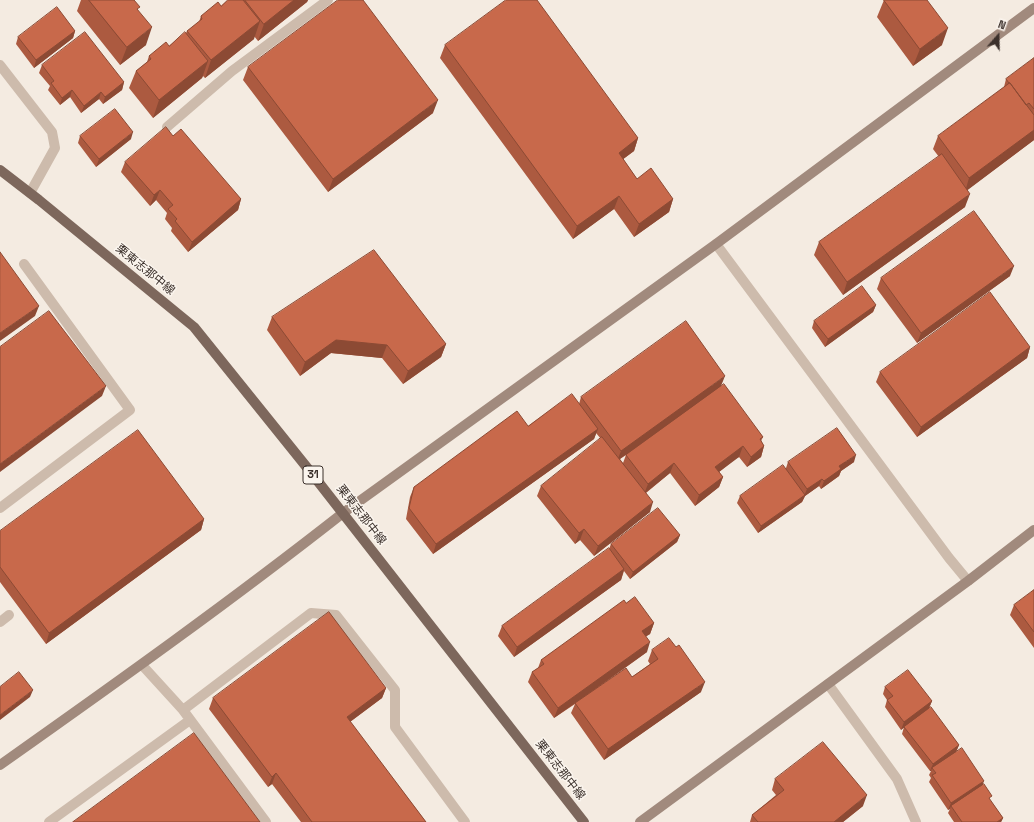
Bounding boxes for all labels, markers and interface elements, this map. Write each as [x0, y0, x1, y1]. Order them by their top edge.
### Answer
north arrow [978, 16, 1018, 56]
text: N [996, 17, 1008, 33]
street label: 栗東志那中線 [112, 242, 178, 298]
road number: 31 [303, 466, 323, 484]
street label: 栗東志那中線 [333, 482, 389, 548]
street label: 栗東志那中線 [532, 737, 588, 803]

